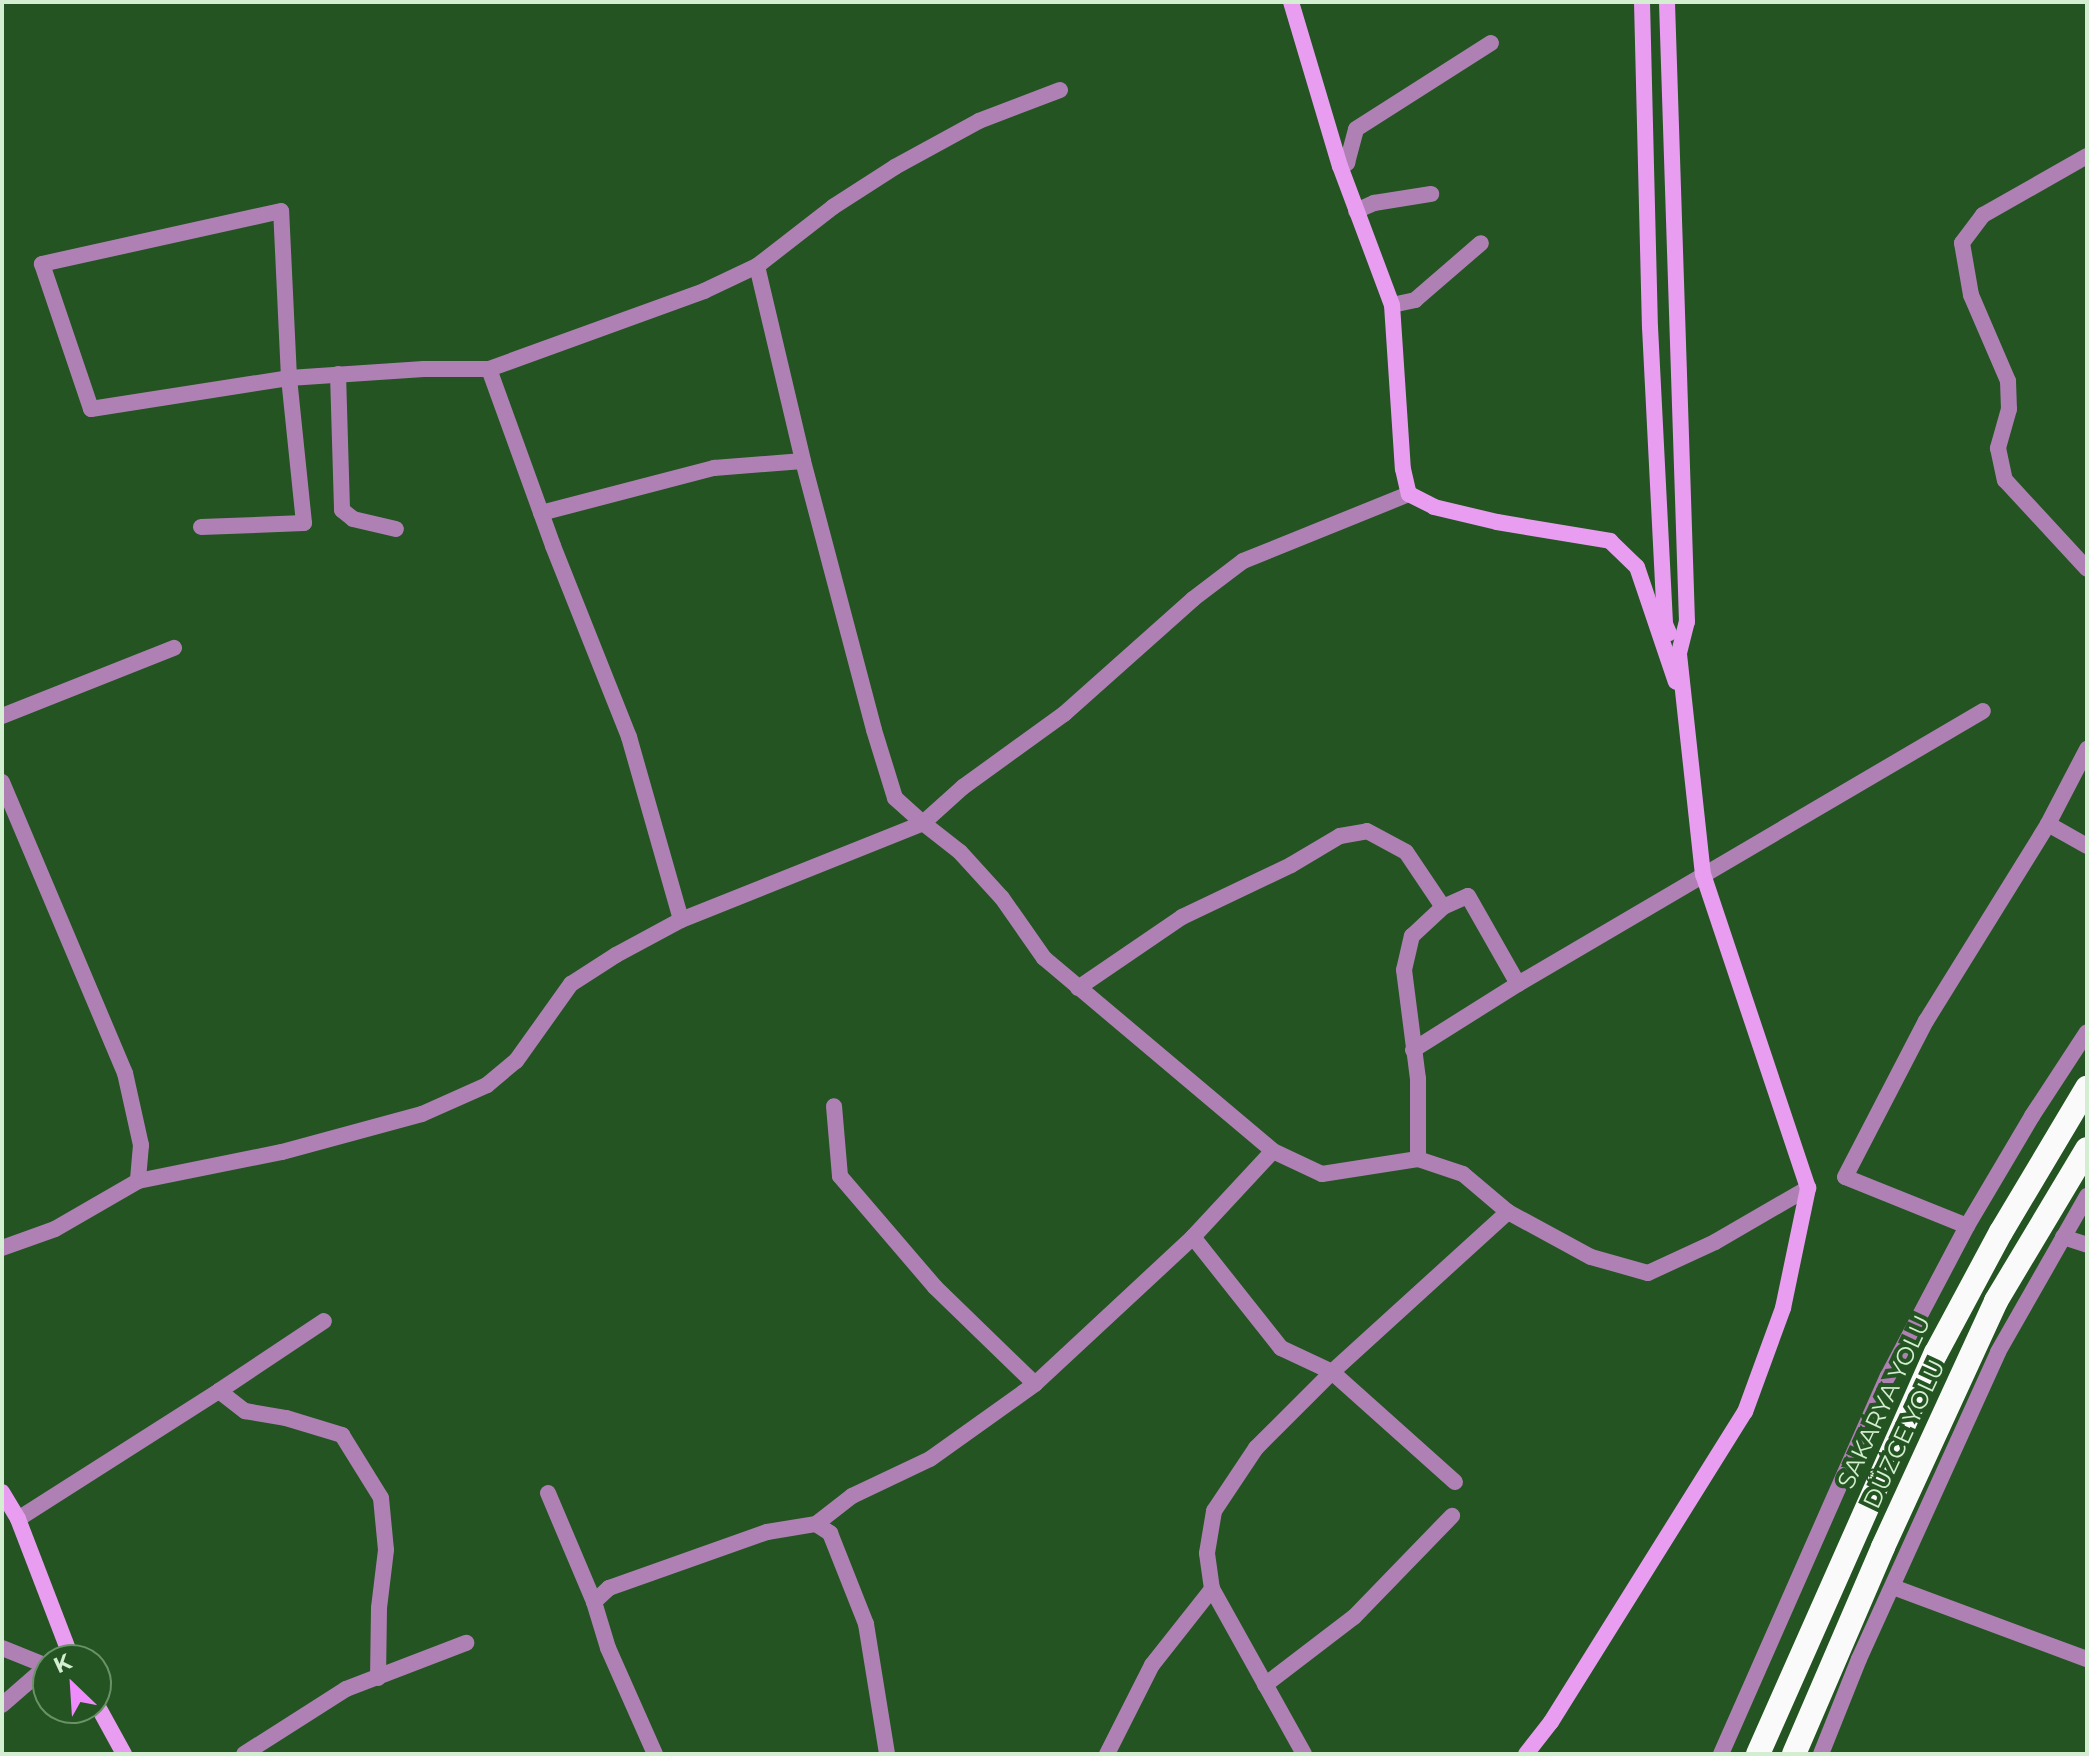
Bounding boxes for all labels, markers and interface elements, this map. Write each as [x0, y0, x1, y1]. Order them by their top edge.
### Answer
street label: SAKARYA YOLU [1831, 1311, 1937, 1493]
street label: DÜZCE YOLU [1857, 1355, 1951, 1513]
north arrow [32, 1644, 112, 1724]
text: K [49, 1648, 76, 1679]

